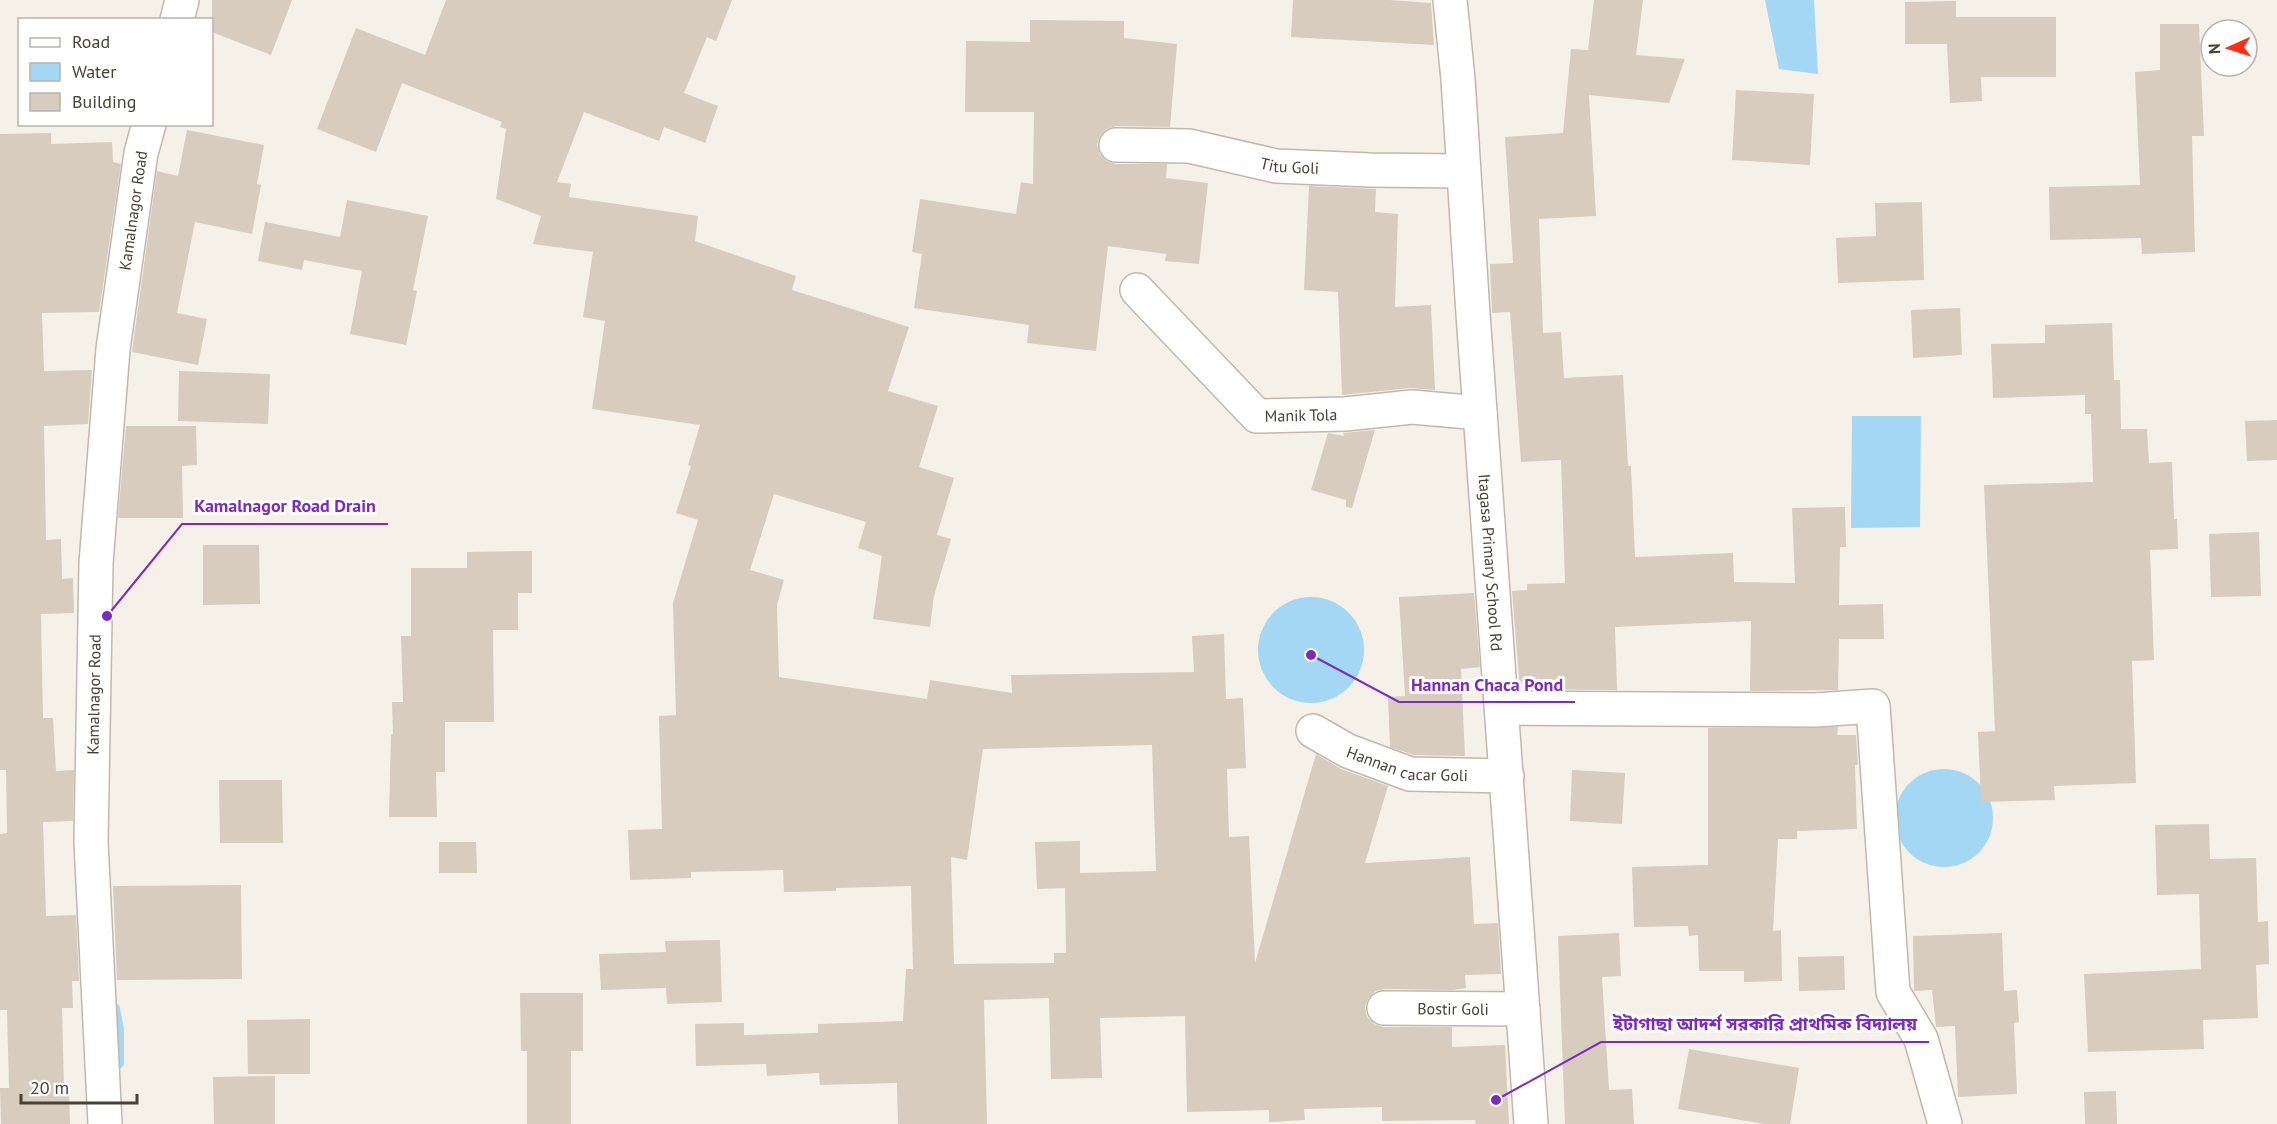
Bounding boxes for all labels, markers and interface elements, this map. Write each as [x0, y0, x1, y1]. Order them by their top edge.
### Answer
legend [18, 18, 213, 126]
north arrow [2199, 18, 2259, 78]
text: Road [72, 30, 110, 53]
text: N [2204, 43, 2224, 55]
text: Water [72, 60, 116, 83]
text: Building [72, 90, 136, 113]
street label: Kamalnagor Road [114, 149, 151, 271]
street label: Titu Goli [1258, 153, 1320, 178]
street label: Manik Tola [1264, 404, 1338, 426]
street label: Itagasa Primary School Rd [1474, 473, 1507, 652]
callout: Kamalnagor Road Drain [182, 488, 388, 524]
text: Kamalnagor Road Drain [194, 494, 376, 517]
street label: Kamalnagor Road [83, 634, 105, 755]
callout: Hannan Chaca Pond [1399, 666, 1575, 702]
text: Hannan Chaca Pond [1411, 673, 1563, 696]
street label: Hannan cacar Goli [1344, 741, 1468, 785]
street label: Bostir Goli [1417, 998, 1489, 1019]
callout: ইটাগাছা আদর্শ সরকারি প্রাথমিক বিদ্যালয় [1601, 1006, 1929, 1042]
text: ইটাগাছা আদর্শ সরকারি প্রাথমিক বিদ্যালয় [1612, 1012, 1918, 1035]
scale bar [21, 1067, 136, 1105]
text: 20 m [30, 1076, 69, 1099]

